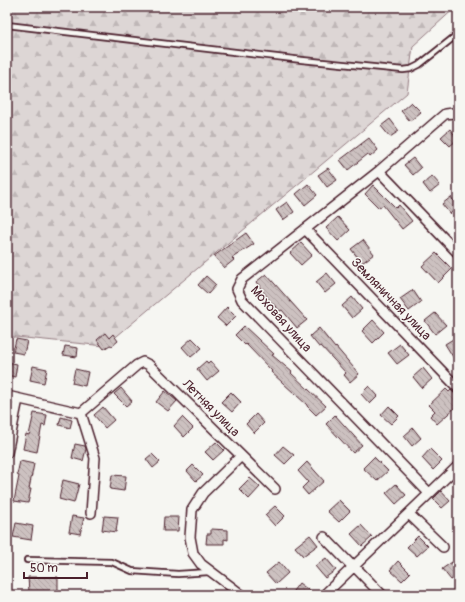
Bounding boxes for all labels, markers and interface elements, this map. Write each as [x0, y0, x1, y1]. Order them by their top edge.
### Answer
street label: Земляничная улица [348, 254, 434, 344]
street label: Моховая улица [247, 283, 315, 355]
street label: Летняя улица [178, 375, 243, 440]
scale bar [24, 554, 87, 580]
text: 50 m [30, 561, 58, 576]

